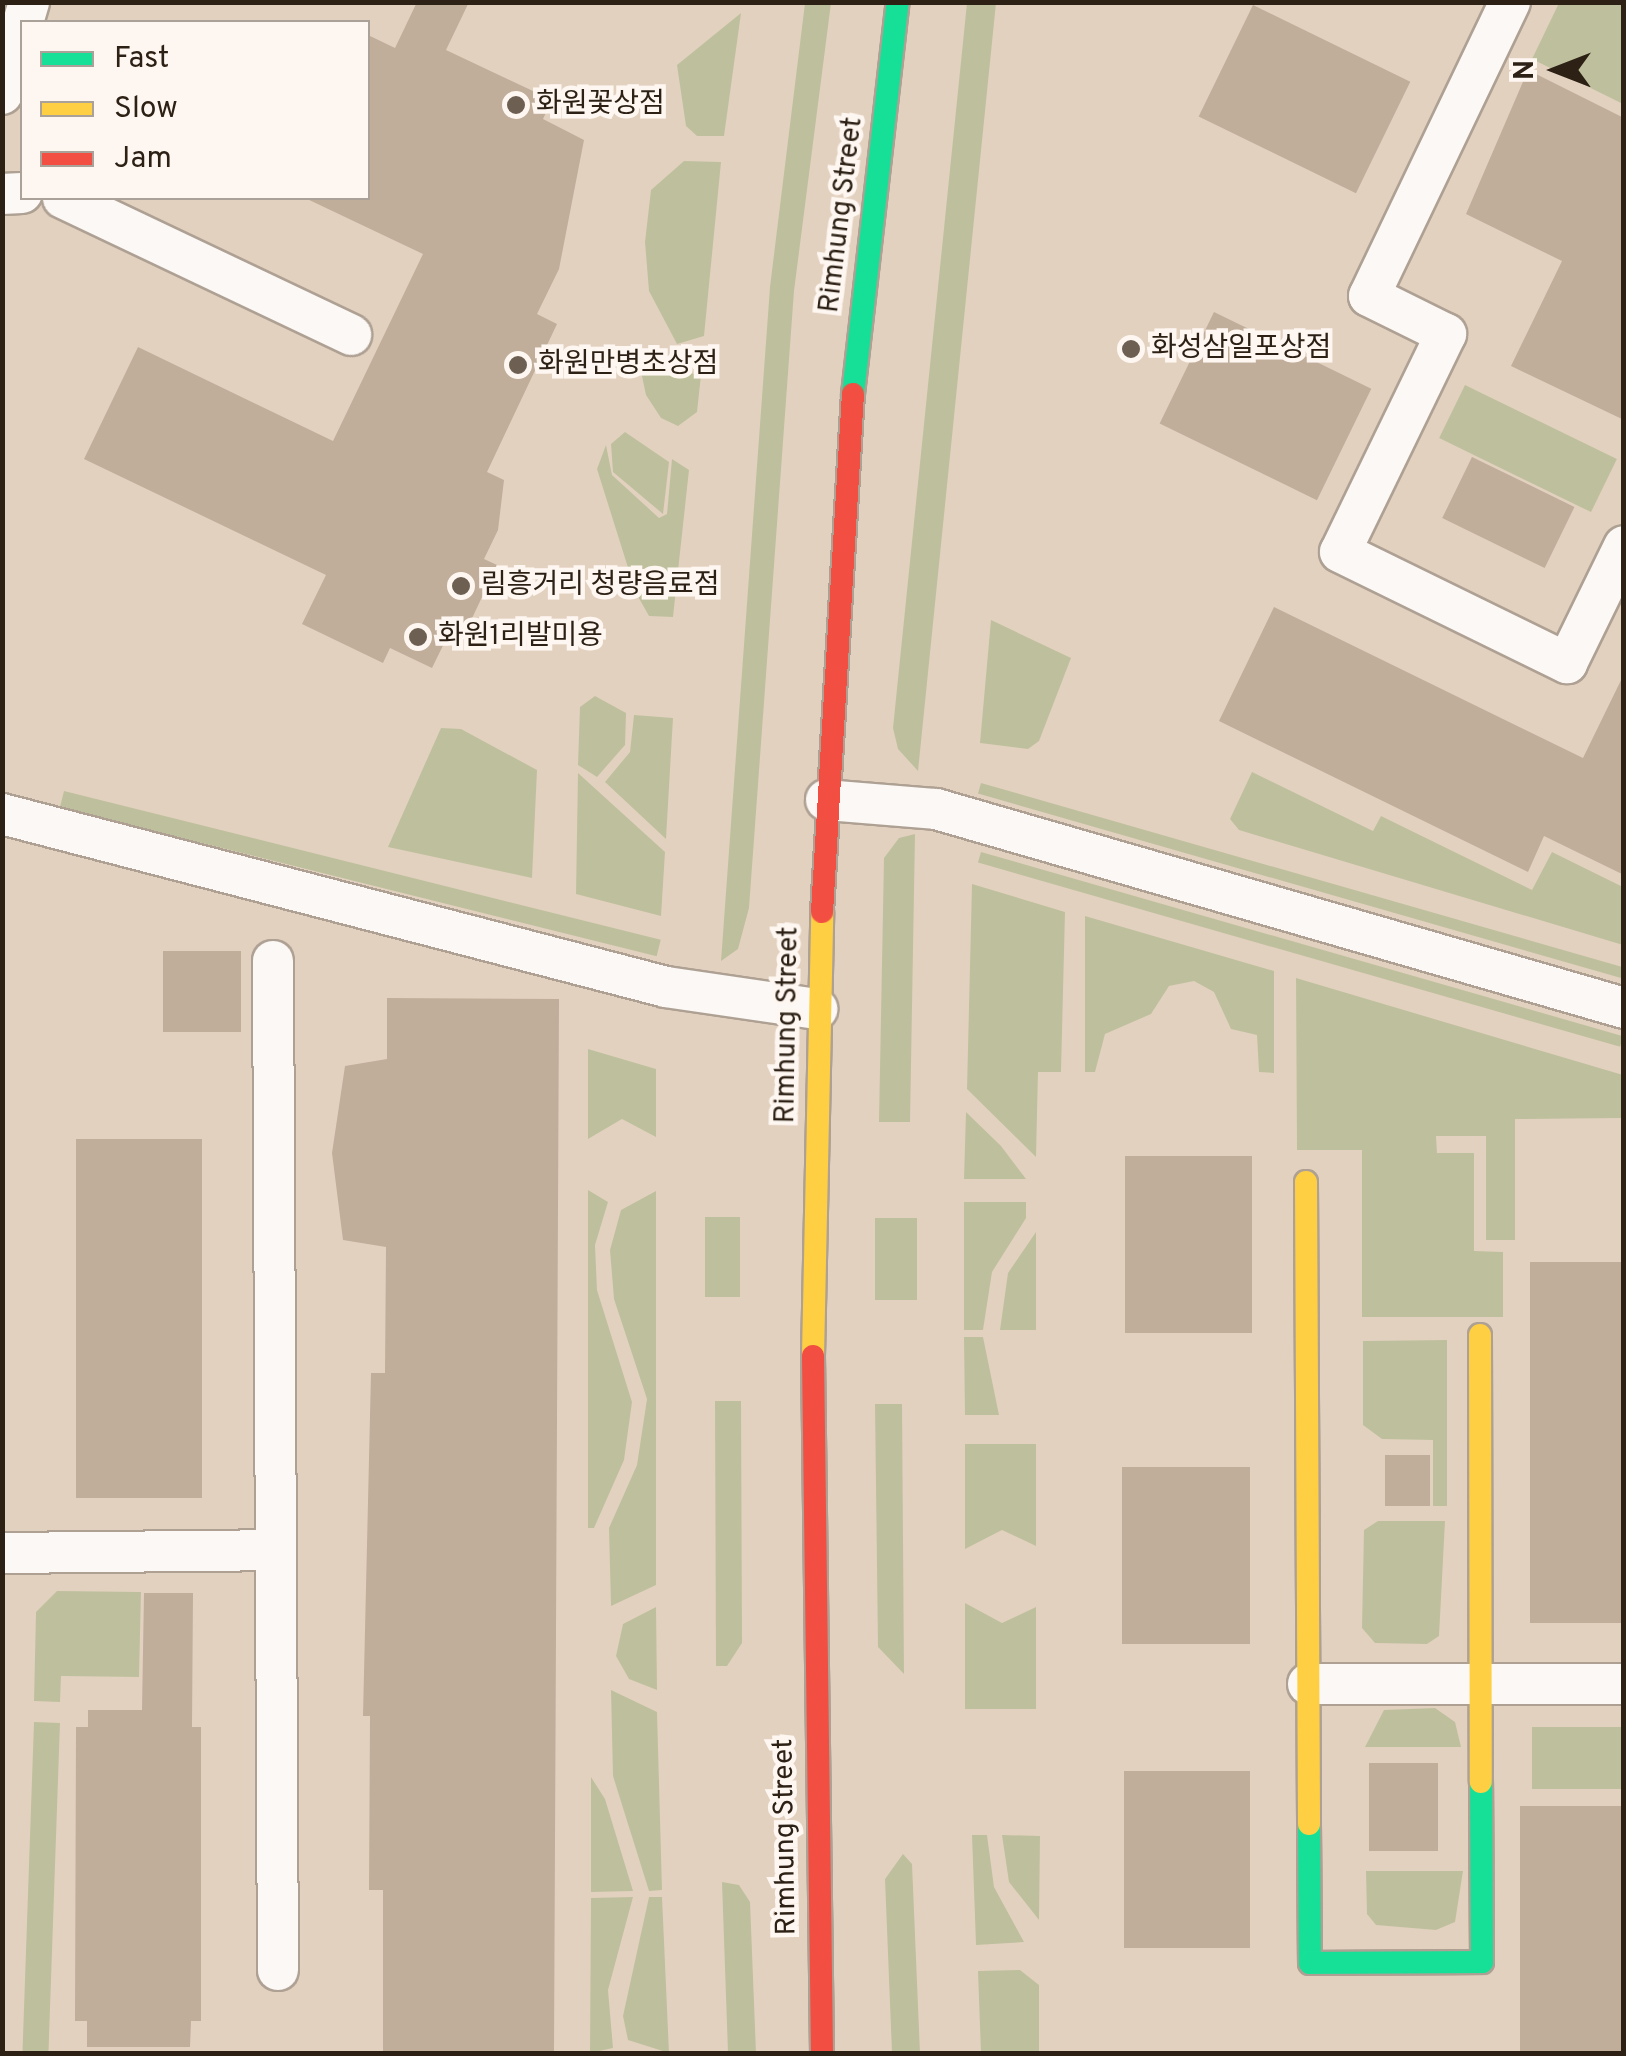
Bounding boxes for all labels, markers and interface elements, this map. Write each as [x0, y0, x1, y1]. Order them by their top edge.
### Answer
legend [20, 20, 370, 200]
north arrow [1506, 20, 1606, 120]
text: Fast [114, 41, 169, 78]
text: N [1508, 60, 1544, 80]
place label: 화원꽃상점 [536, 88, 665, 122]
text: Slow [114, 91, 178, 128]
marker: 화원꽃상점 [505, 94, 527, 116]
street label: Rimhung Street [813, 115, 871, 315]
text: Jam [114, 141, 172, 178]
place label: 화성삼일포상점 [1151, 332, 1331, 366]
marker: 화성삼일포상점 [1120, 338, 1142, 360]
place label: 화원만병초상점 [538, 348, 718, 382]
marker: 화원만병초상점 [507, 354, 529, 376]
place label: 림흥거리 청량음료점 [481, 569, 719, 603]
marker: 림흥거리 청량음료점 [450, 575, 472, 597]
place label: 화원1리발미용 [438, 620, 603, 654]
marker: 화원1리발미용 [407, 626, 429, 648]
street label: Rimhung Street [769, 926, 807, 1124]
street label: Rimhung Street [767, 1738, 805, 1936]

